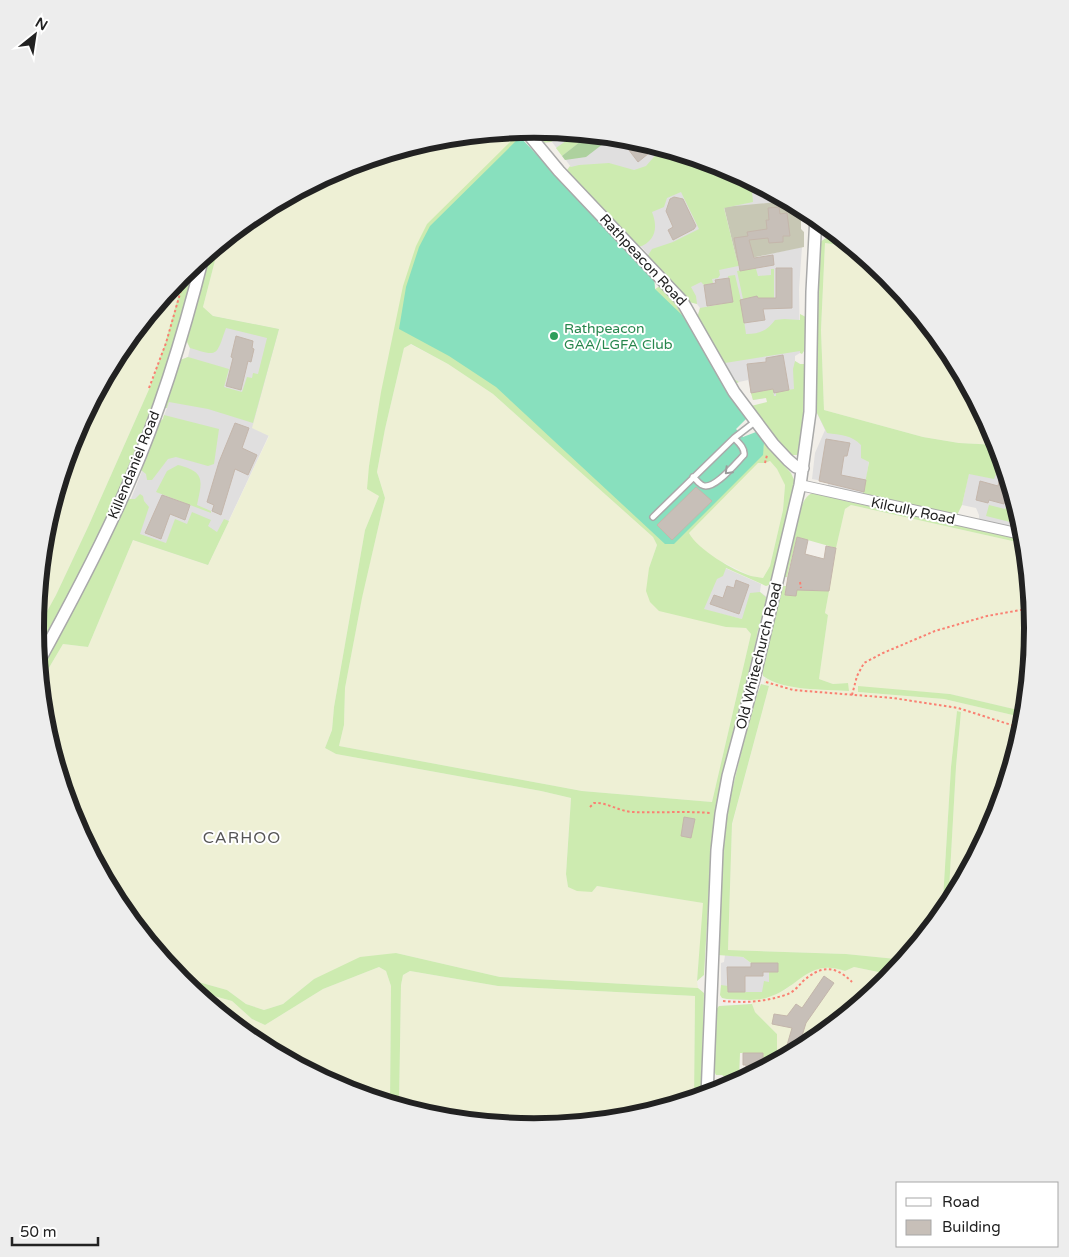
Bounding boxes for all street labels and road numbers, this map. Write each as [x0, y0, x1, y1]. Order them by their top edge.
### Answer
street label: Rathpeacon Road [596, 211, 690, 309]
street label: Killendaniel Road [105, 408, 163, 522]
street label: Kilcully Road [869, 494, 957, 528]
street label: Old Whitechurch Road [732, 581, 786, 731]

